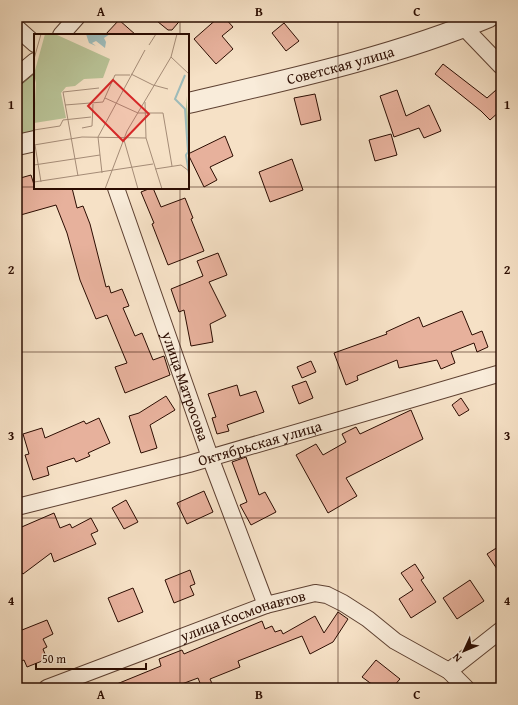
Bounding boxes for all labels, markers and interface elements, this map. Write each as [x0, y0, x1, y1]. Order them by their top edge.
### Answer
text: A [97, 2, 106, 21]
text: B [255, 2, 263, 21]
text: C [413, 2, 421, 21]
inset map [34, 34, 189, 189]
street label: Советская улица [284, 40, 397, 89]
text: 1 [8, 95, 14, 114]
text: 1 [504, 95, 510, 114]
text: 2 [8, 260, 15, 279]
text: 2 [504, 260, 511, 279]
street label: улица Матросова [157, 328, 215, 444]
street label: Октябрьская улица [195, 415, 325, 471]
text: 3 [8, 426, 14, 445]
text: 3 [504, 426, 510, 445]
street label: улица Космонавтов [176, 585, 308, 647]
text: 4 [8, 591, 15, 610]
text: 4 [504, 591, 511, 610]
north arrow [444, 631, 484, 671]
scale bar [36, 645, 146, 671]
text: N [448, 649, 465, 666]
text: 50 m [42, 650, 66, 667]
text: A [97, 685, 106, 704]
text: B [255, 685, 263, 704]
text: C [413, 685, 421, 704]

